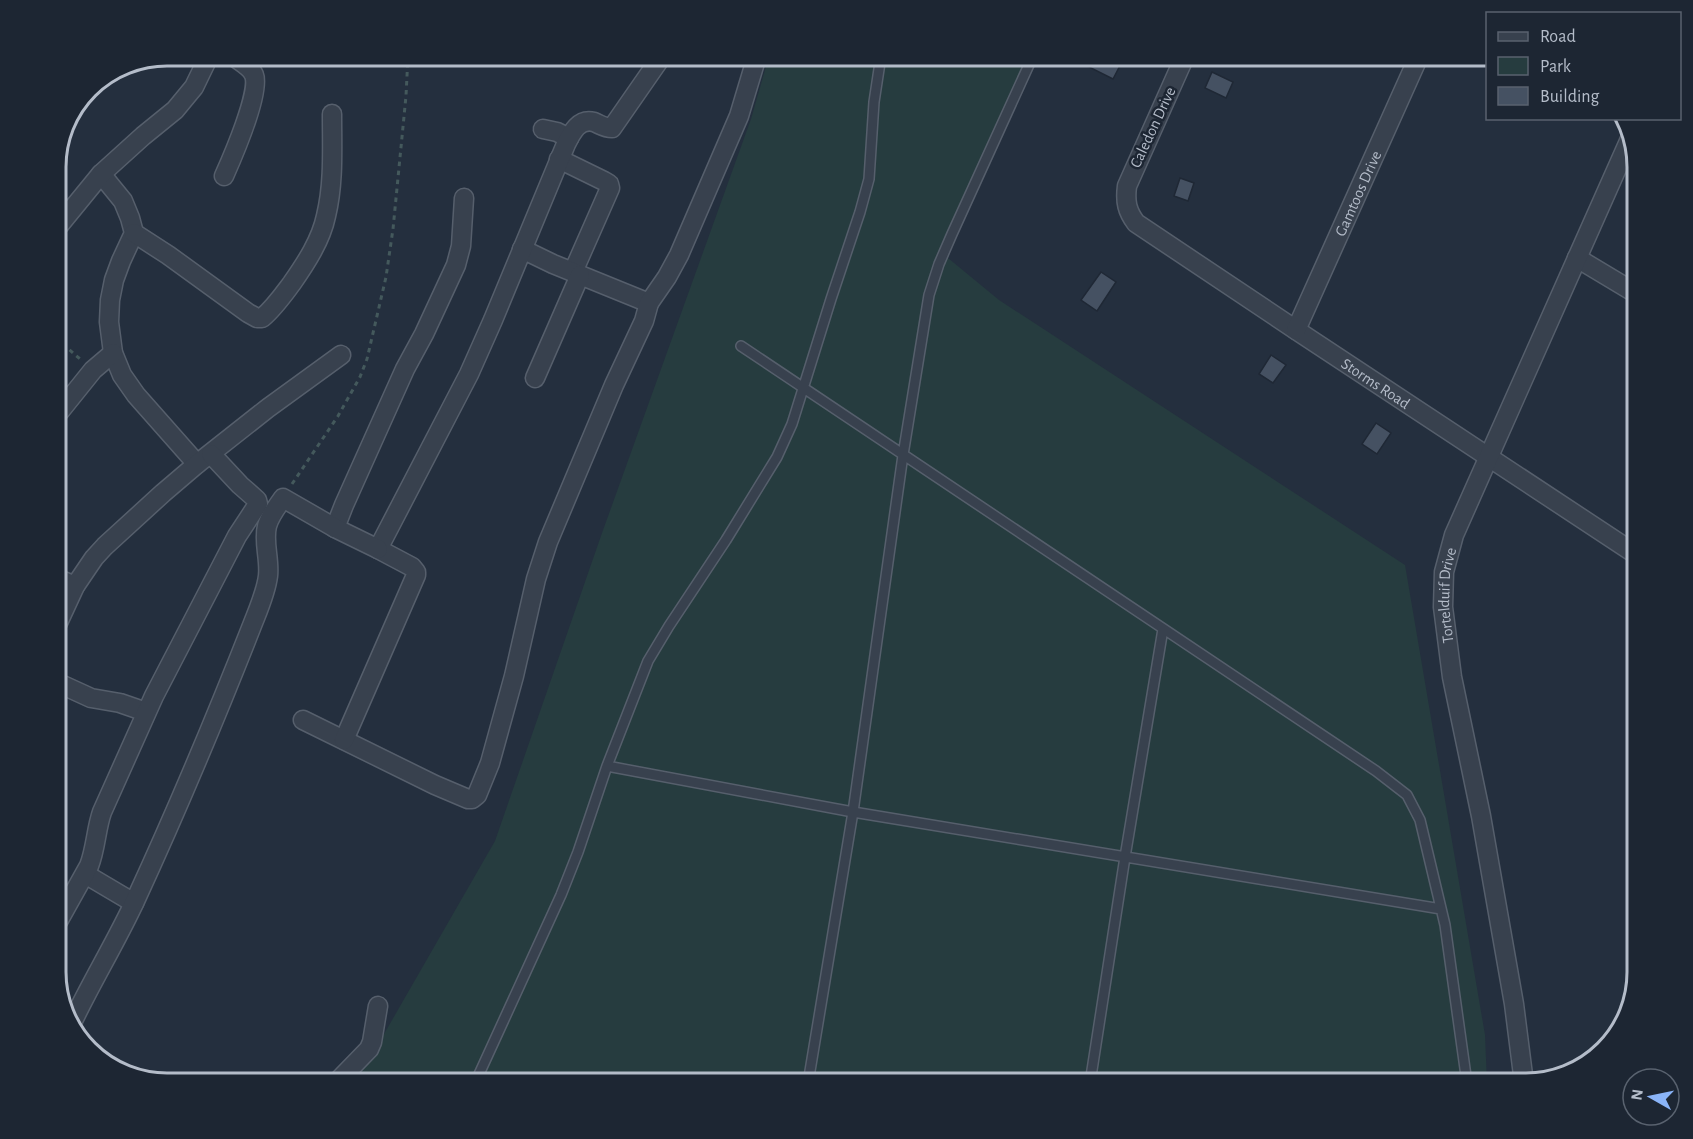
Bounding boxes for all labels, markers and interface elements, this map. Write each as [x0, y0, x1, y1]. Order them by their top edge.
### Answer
legend [1486, 12, 1681, 120]
text: Road [1540, 28, 1576, 46]
text: Park [1540, 58, 1572, 76]
street label: Caledon Drive [1127, 85, 1179, 170]
text: Building [1540, 88, 1600, 106]
street label: Gamtoos Drive [1332, 148, 1384, 239]
street label: Storms Road [1338, 355, 1413, 412]
street label: Tortelduif Drive [1436, 546, 1459, 644]
north arrow [1621, 1067, 1681, 1127]
text: N [1628, 1088, 1646, 1102]

